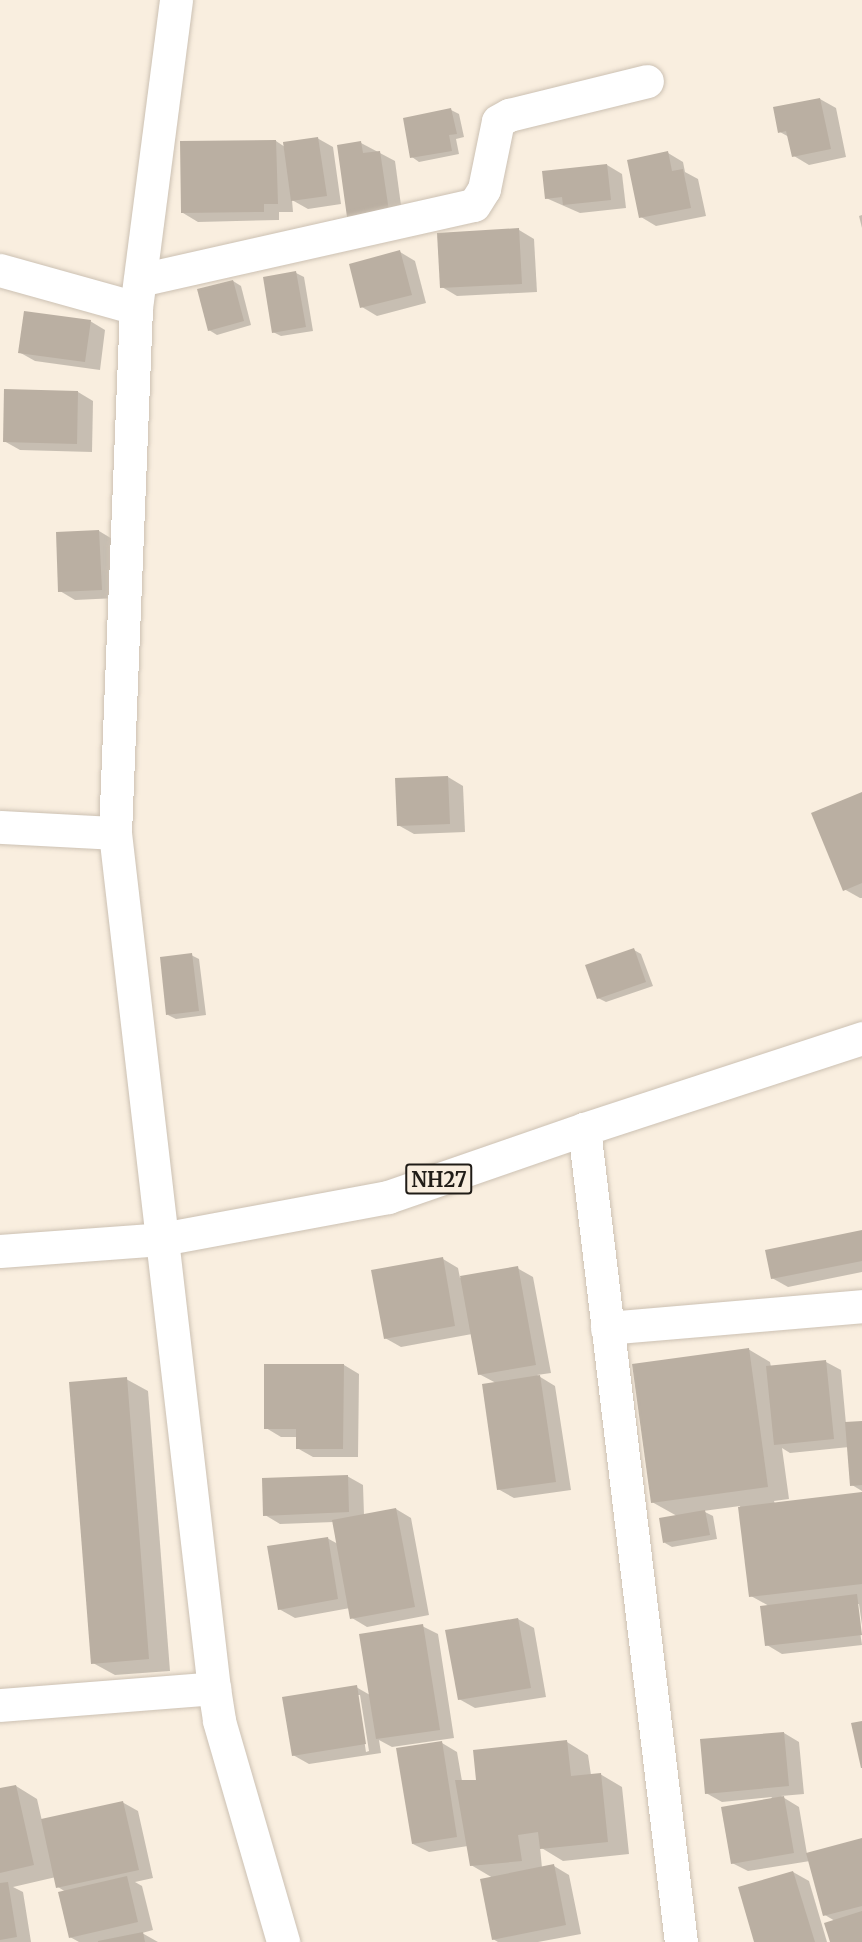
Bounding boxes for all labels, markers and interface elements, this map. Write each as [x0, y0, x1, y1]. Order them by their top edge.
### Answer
road number: NH27 [404, 1162, 474, 1196]

